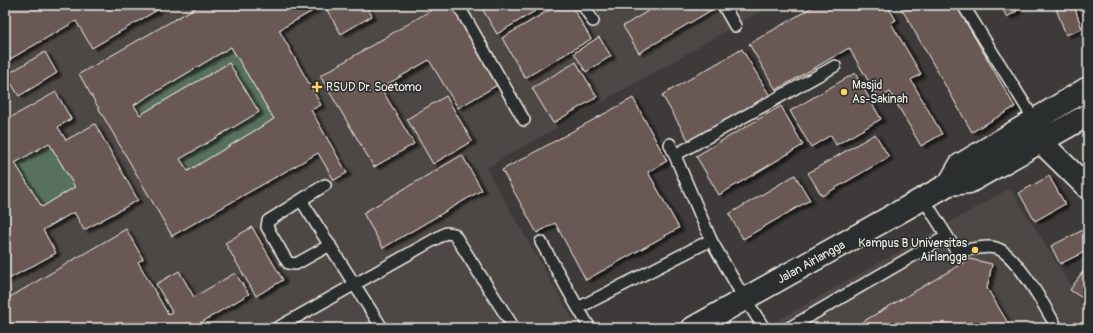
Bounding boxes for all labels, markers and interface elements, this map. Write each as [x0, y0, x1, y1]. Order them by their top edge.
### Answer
place label: Masjid As-Sakinah [852, 78, 908, 107]
place label: RSUD Dr. Soetomo [326, 80, 422, 95]
marker: RSUD Dr. Soetomo [311, 81, 323, 93]
marker: Masjid As-Sakinah [839, 87, 849, 97]
place label: Kampus B Universitas Airlangga [858, 236, 968, 265]
street label: Jalan Airlangga [775, 237, 848, 287]
marker: Kampus B Universitas Airlangga [970, 245, 980, 255]

